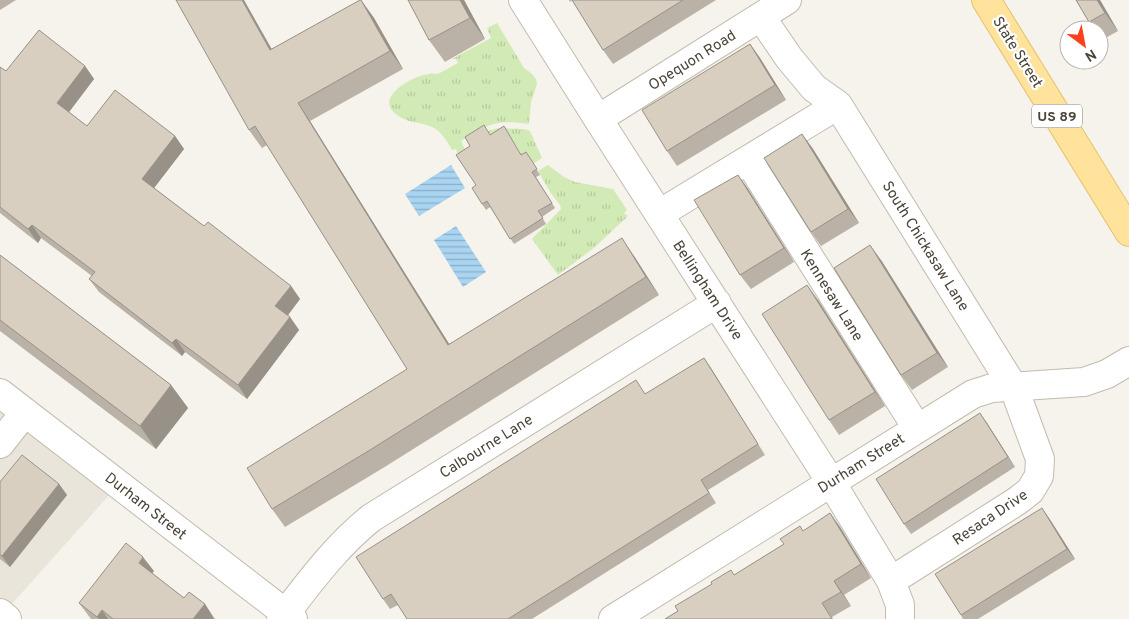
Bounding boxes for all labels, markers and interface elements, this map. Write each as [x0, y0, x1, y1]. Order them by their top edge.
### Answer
street label: State Street [987, 14, 1046, 92]
north arrow [1059, 20, 1109, 70]
street label: Opequon Road [645, 27, 740, 96]
text: N [1081, 45, 1099, 65]
road number: US 89 [1032, 104, 1082, 128]
street label: South Chickasaw Lane [877, 178, 973, 315]
street label: Bellingham Drive [667, 237, 746, 344]
street label: Kennesaw Lane [795, 246, 867, 345]
street label: Calbourne Lane [437, 411, 537, 484]
street label: Durham Street [815, 430, 909, 498]
street label: Durham Street [100, 469, 190, 545]
street label: Resaca Drive [950, 486, 1032, 550]

